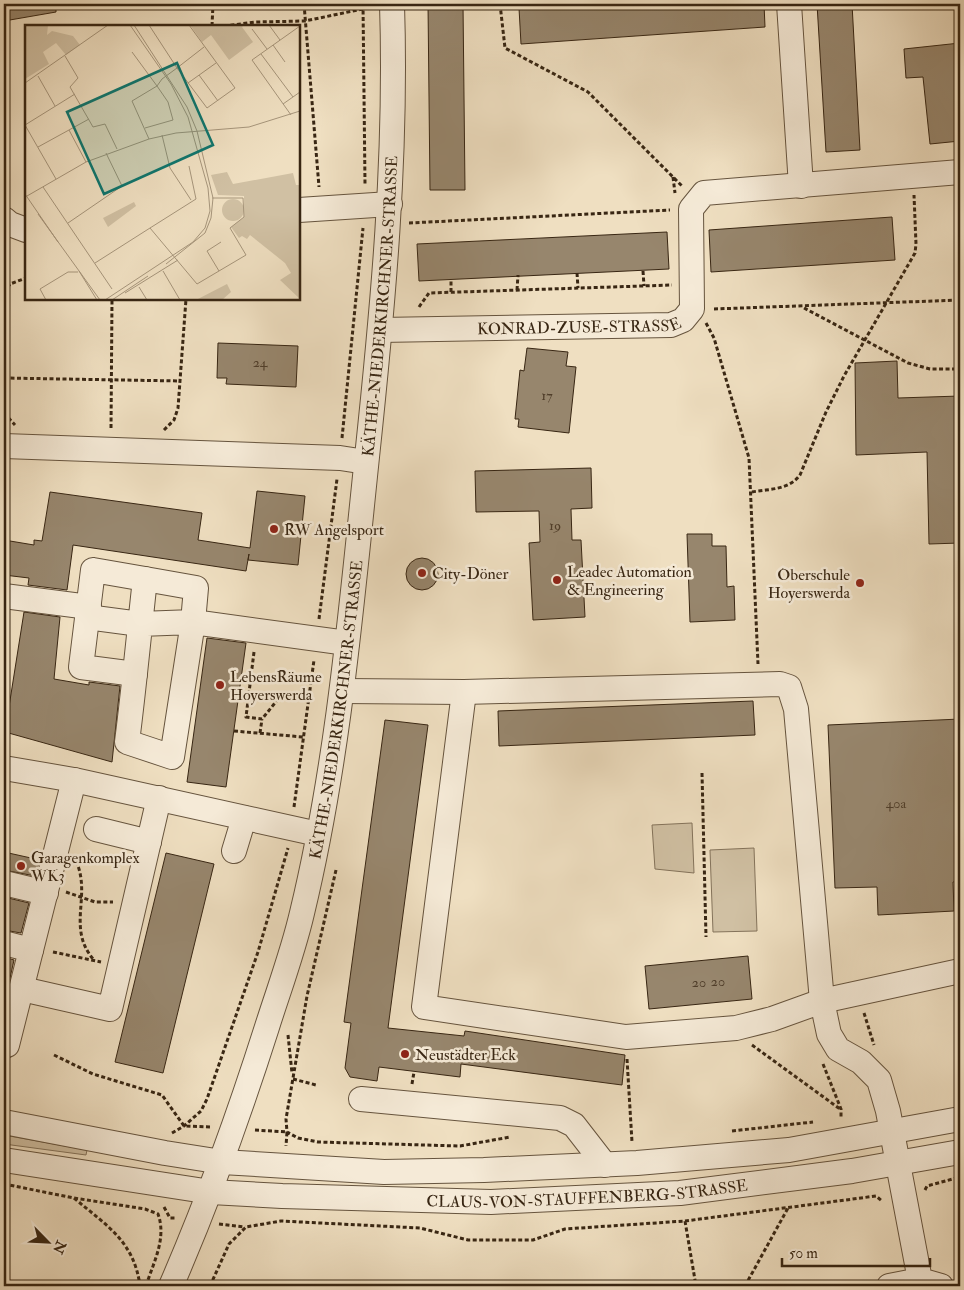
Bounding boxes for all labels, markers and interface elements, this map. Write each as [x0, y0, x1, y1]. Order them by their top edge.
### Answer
inset map [25, 25, 300, 300]
street label: KÄTHE-NIEDERKIRCHNER-STRASSE [358, 155, 402, 458]
street label: KONRAD-ZUSE-STRASSE [477, 313, 684, 339]
house number: 24 [253, 354, 269, 371]
house number: 17 [541, 387, 553, 404]
house number: 19 [549, 517, 561, 534]
place label: RW Angelsport [284, 520, 384, 541]
marker: RW Angelsport [268, 523, 280, 535]
street label: KÄTHE-NIEDERKIRCHNER-STRASSE [305, 559, 367, 861]
place label: Leadec Automation & Engineering [567, 562, 692, 600]
place label: City-Döner [432, 564, 508, 584]
place label: Oberschule Hoyerswerda [768, 565, 850, 603]
marker: City-Döner [416, 567, 428, 579]
marker: Leadec Automation & Engineering [551, 574, 563, 586]
marker: Oberschule Hoyerswerda [854, 577, 866, 589]
place label: LebensRäume Hoyerswerda [230, 667, 322, 705]
marker: LebensRäume Hoyerswerda [214, 679, 226, 691]
house number: 40a [886, 795, 906, 812]
place label: Garagenkomplex WK3 [30, 848, 140, 886]
marker: Garagenkomplex WK3 [15, 860, 27, 872]
house number: 20 [711, 973, 725, 990]
house number: 20 [692, 974, 706, 991]
place label: Neustädter Eck [415, 1045, 516, 1065]
marker: Neustädter Eck [399, 1048, 411, 1060]
street label: CLAUS-VON-STAUFFENBERG-STRASSE [426, 1175, 749, 1213]
north arrow [22, 1218, 72, 1268]
scale bar [782, 1235, 929, 1267]
text: N [49, 1237, 70, 1257]
text: 50 m [789, 1244, 818, 1263]

